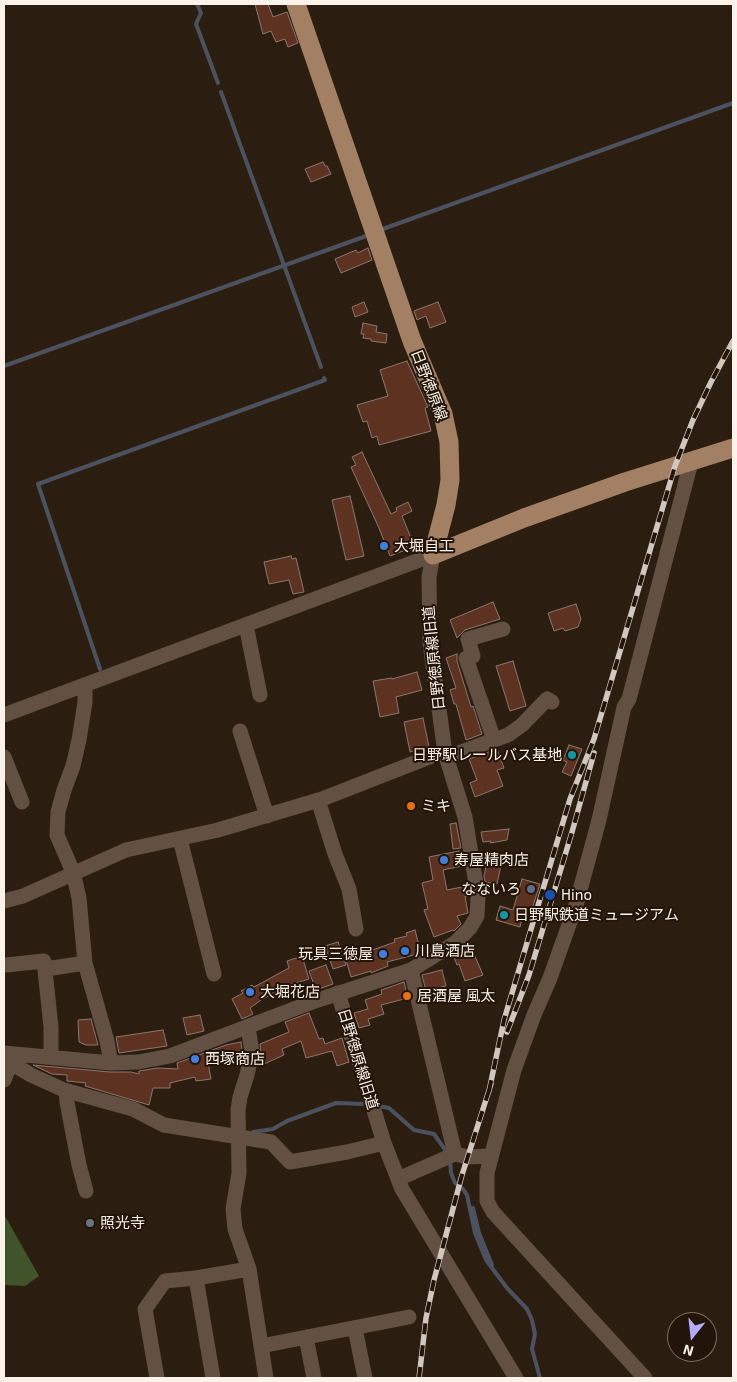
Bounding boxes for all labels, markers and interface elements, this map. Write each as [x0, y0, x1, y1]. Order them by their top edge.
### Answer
street label: 日野徳原線 [407, 347, 451, 423]
place label: 大堀自工 [394, 537, 454, 555]
marker: 大堀自工 [378, 540, 390, 552]
street label: 日野徳原線旧道 [420, 605, 448, 711]
place label: 日野駅レールバス基地 [412, 746, 562, 764]
marker: 日野駅レールバス基地 [566, 749, 578, 761]
place label: ミキ [421, 797, 451, 815]
marker: ミキ [405, 800, 417, 812]
place label: 寿屋精肉店 [454, 851, 529, 869]
marker: 寿屋精肉店 [438, 854, 450, 866]
place label: なないろ [461, 880, 521, 898]
marker: なないろ [525, 883, 537, 895]
place label: Hino [561, 886, 592, 904]
marker: Hino [543, 888, 557, 902]
place label: 日野駅鉄道ミュージアム [514, 906, 679, 924]
marker: 日野駅鉄道ミュージアム [498, 909, 510, 921]
place label: 川島酒店 [415, 942, 475, 960]
place label: 玩具三徳屋 [298, 945, 373, 963]
marker: 川島酒店 [399, 945, 411, 957]
marker: 玩具三徳屋 [377, 948, 389, 960]
place label: 大堀花店 [260, 983, 320, 1001]
marker: 大堀花店 [244, 986, 256, 998]
place label: 居酒屋 風太 [417, 987, 495, 1005]
marker: 居酒屋 風太 [401, 990, 413, 1002]
street label: 日野徳原線旧道 [334, 1006, 382, 1112]
place label: 西塚商店 [205, 1050, 265, 1068]
marker: 西塚商店 [189, 1053, 201, 1065]
place label: 照光寺 [100, 1214, 145, 1232]
marker: 照光寺 [84, 1217, 96, 1229]
north arrow [667, 1312, 717, 1362]
text: N [681, 1341, 695, 1361]

